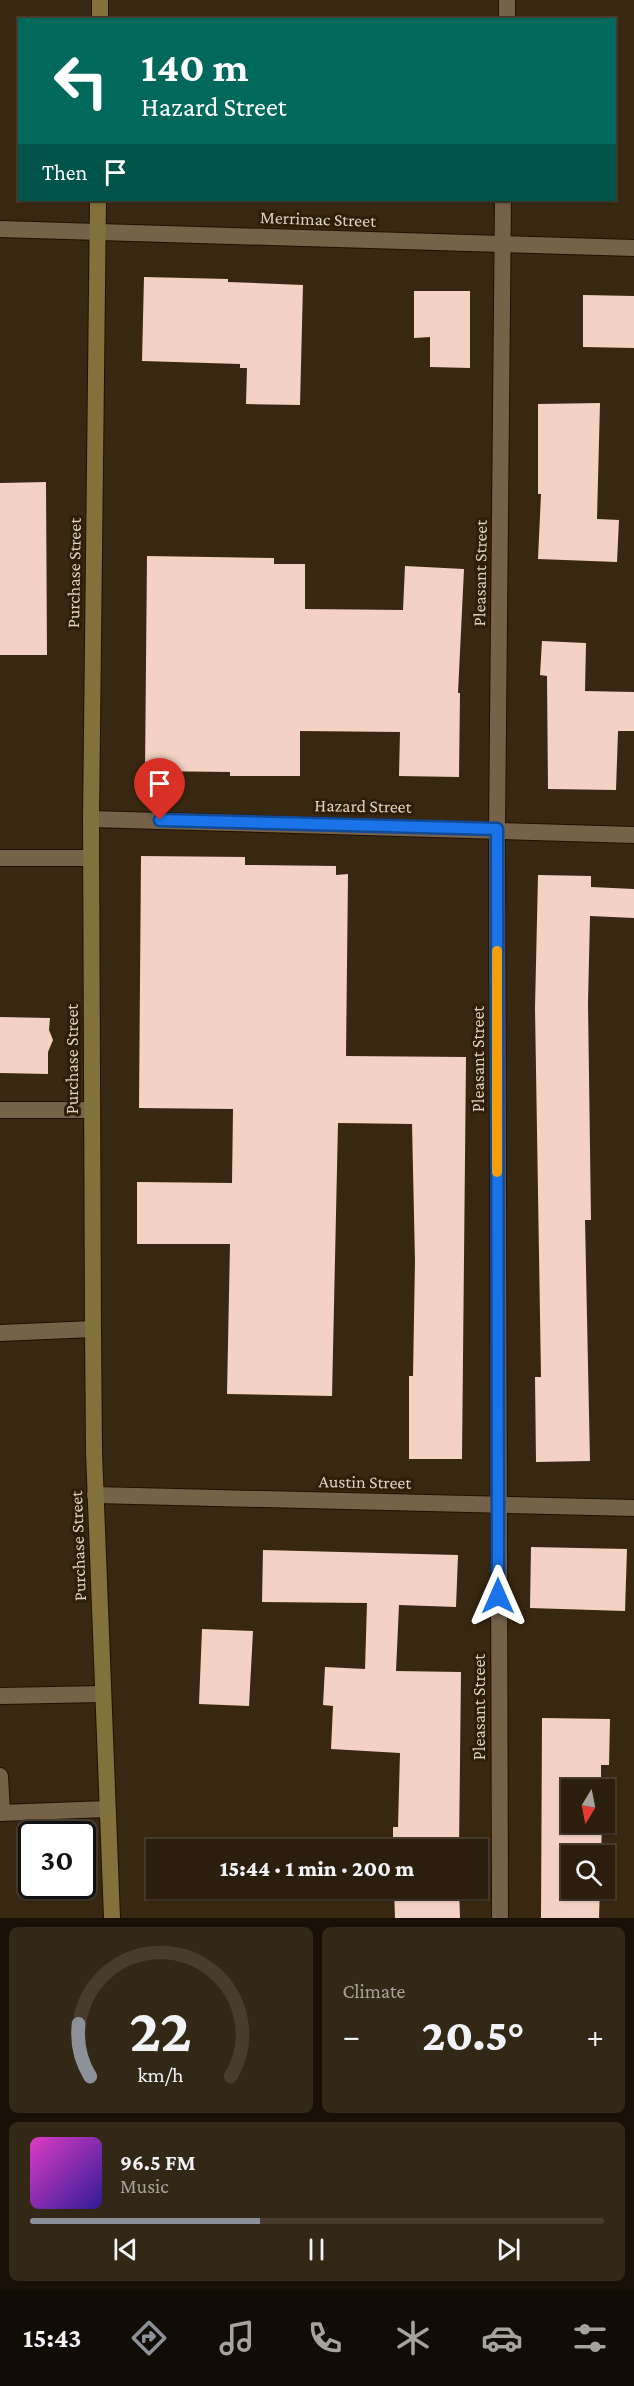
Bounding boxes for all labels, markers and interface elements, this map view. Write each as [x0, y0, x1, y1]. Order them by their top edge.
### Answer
icon: left [42, 42, 120, 120]
text: 140 m [141, 43, 249, 90]
text: Hazard Street [141, 92, 287, 122]
icon: arrive [99, 156, 132, 189]
text: Then [42, 160, 87, 185]
street label: Merrimac Street [260, 207, 377, 231]
street label: Purchase Street [63, 517, 85, 628]
street label: Pleasant Street [469, 519, 491, 626]
pin [134, 758, 185, 820]
icon: arrive [143, 767, 176, 800]
street label: Hazard Street [314, 795, 413, 817]
street label: Purchase Street [62, 1003, 82, 1114]
street label: Pleasant Street [468, 1005, 488, 1112]
street label: Austin Street [319, 1471, 412, 1493]
street label: Purchase Street [66, 1489, 90, 1602]
position arrow [466, 1564, 530, 1628]
street label: Pleasant Street [469, 1653, 489, 1760]
north arrow [561, 1779, 615, 1833]
map controls [561, 1779, 615, 1899]
speed limit sign: 30 [18, 1821, 96, 1899]
button: search [561, 1845, 615, 1899]
text: 15:44 · 1 min · 200 m [220, 1856, 414, 1881]
text: Climate [343, 1980, 405, 2002]
text: 22 [129, 1995, 192, 2064]
text: 20.5° [422, 2010, 525, 2060]
text: − [343, 2017, 360, 2054]
text: + [587, 2017, 604, 2054]
text: km/h [138, 2063, 184, 2087]
text: 96.5 FM [120, 2150, 196, 2175]
text: Music [120, 2175, 169, 2197]
icon: previous [109, 2233, 142, 2266]
icon: pause [300, 2233, 333, 2266]
icon: next [492, 2233, 525, 2266]
icon: directions [128, 2317, 170, 2359]
icon: music [216, 2317, 258, 2359]
icon: phone [304, 2317, 346, 2359]
icon: climate [392, 2317, 434, 2359]
icon: car [481, 2317, 523, 2359]
icon: filters [569, 2317, 611, 2359]
text: 15:43 [23, 2323, 81, 2353]

